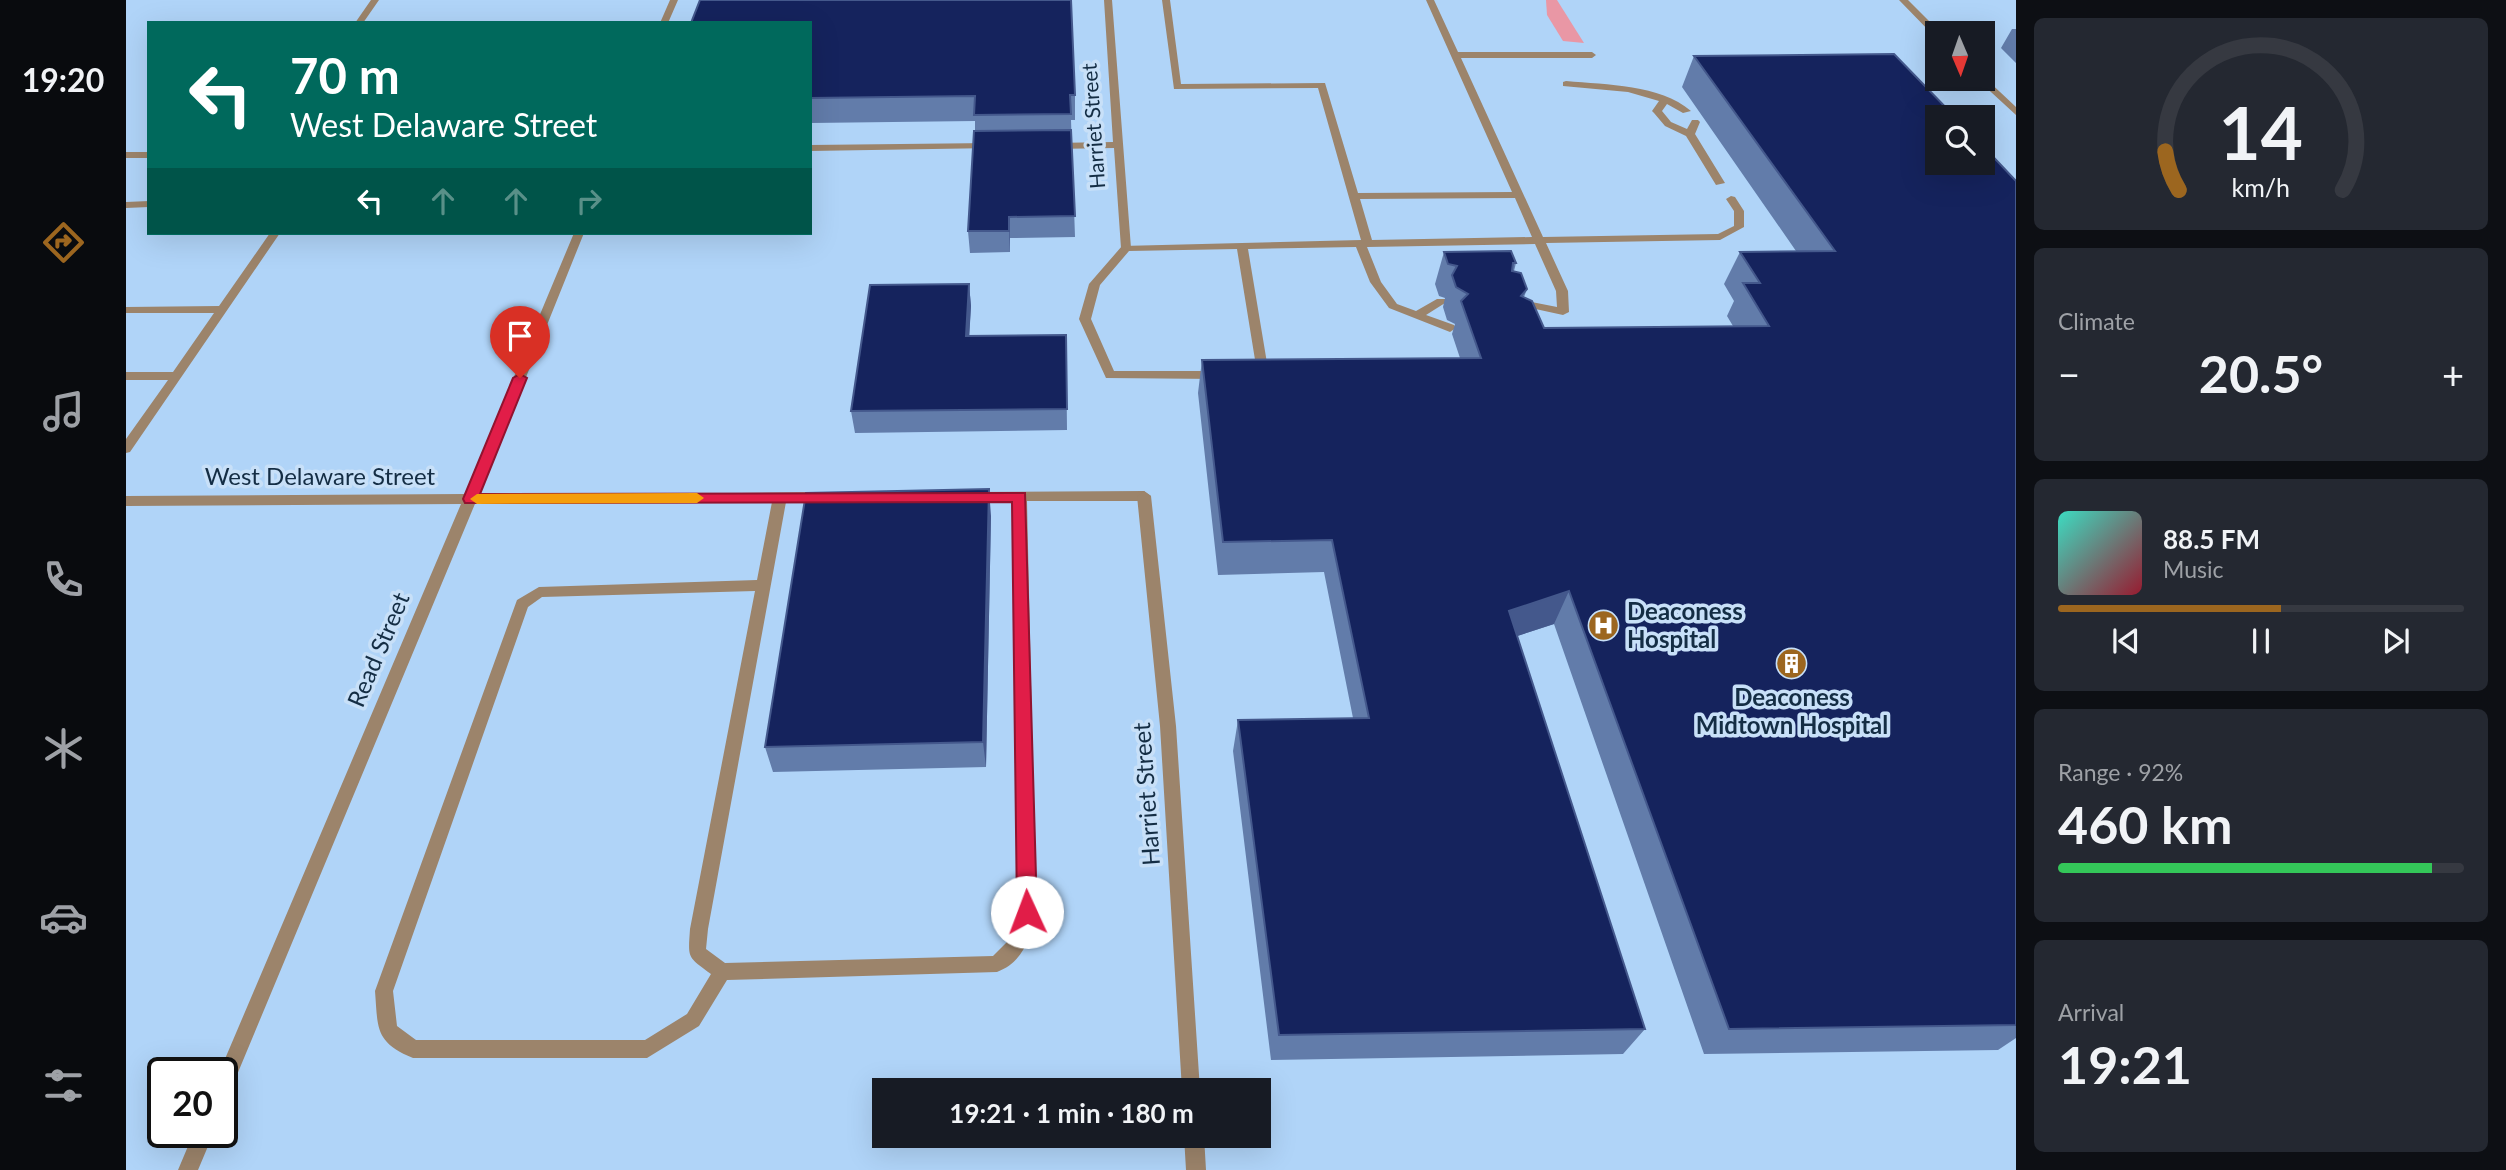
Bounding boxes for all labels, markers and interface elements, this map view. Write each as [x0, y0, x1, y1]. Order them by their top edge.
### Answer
north arrow [1925, 21, 1995, 91]
map controls [1925, 21, 1995, 175]
text: 70 m [290, 46, 400, 104]
icon: left [175, 49, 266, 140]
text: 19:20 [22, 60, 104, 99]
street label: Harriet Street [1076, 62, 1109, 190]
text: 14 [2219, 89, 2303, 177]
text: West Delaware Street [290, 105, 597, 144]
button: search [1925, 105, 1995, 175]
text: km/h [2232, 172, 2290, 202]
icon: left [351, 182, 389, 220]
icon: ahead [424, 182, 462, 220]
icon: ahead [497, 182, 535, 220]
icon: right [570, 182, 608, 220]
icon: directions [39, 218, 88, 267]
pin [490, 306, 550, 378]
text: Climate [2058, 307, 2135, 335]
icon: arrive [501, 317, 539, 355]
text: 20.5° [2199, 342, 2323, 404]
text: − [2058, 351, 2080, 397]
text: + [2442, 351, 2464, 397]
icon: music [39, 387, 88, 436]
street label: West Delaware Street [205, 461, 436, 490]
text: 88.5 FM [2163, 523, 2260, 555]
icon: phone [39, 555, 88, 604]
text: Music [2163, 555, 2223, 583]
street label: Read Street [341, 587, 415, 711]
place label: Deaconess Hospital [1627, 596, 1743, 653]
hospital icon: Deaconess Hospital [1587, 609, 1621, 643]
icon: previous [2107, 622, 2145, 660]
icon: pause [2242, 622, 2280, 660]
icon: next [2377, 622, 2415, 660]
building icon: Deaconess Midtown Hospital [1775, 647, 1809, 681]
place label: Deaconess Midtown Hospital [1696, 682, 1888, 739]
street label: Harriet Street [1126, 721, 1165, 867]
icon: climate [39, 724, 88, 773]
text: Range · 92% [2058, 758, 2183, 786]
text: 460 km [2058, 793, 2232, 855]
position arrow [990, 875, 1064, 949]
icon: car [39, 893, 88, 942]
text: Arrival [2058, 998, 2124, 1026]
text: 19:21 [2058, 1033, 2192, 1095]
speed limit sign: 20 [147, 1057, 238, 1148]
icon: filters [39, 1061, 88, 1110]
text: 19:21 · 1 min · 180 m [949, 1097, 1194, 1129]

